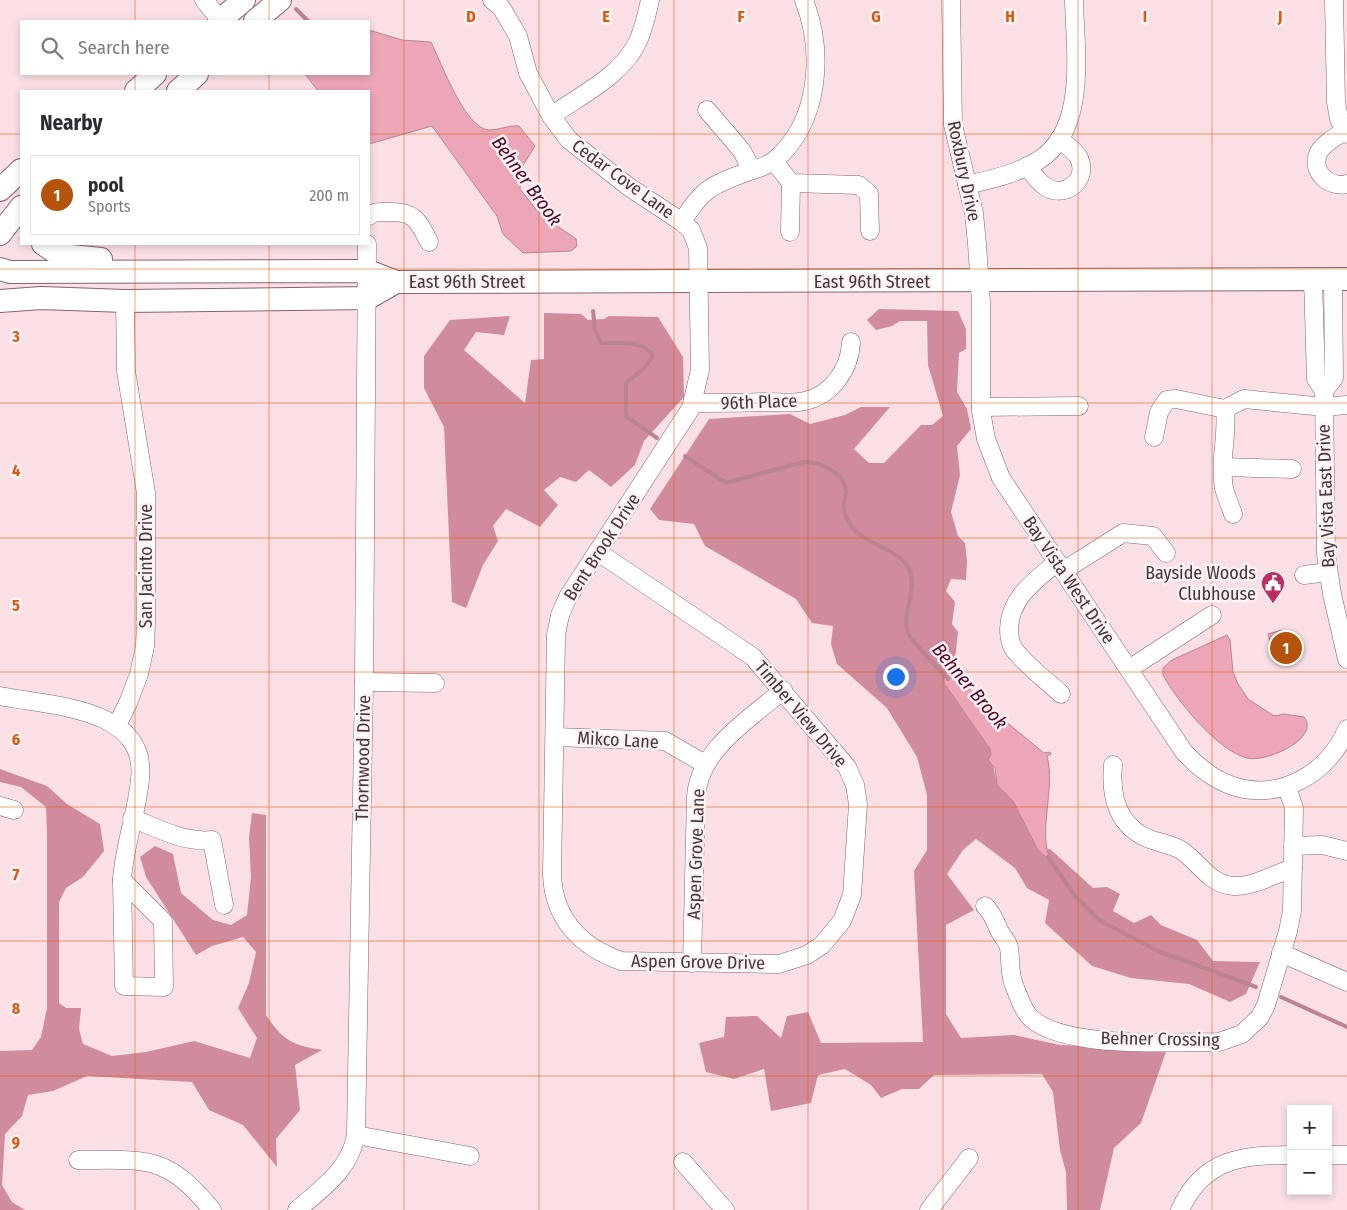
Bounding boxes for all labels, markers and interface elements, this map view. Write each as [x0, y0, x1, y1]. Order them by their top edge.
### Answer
text: D [466, 7, 476, 26]
text: E [602, 7, 610, 26]
text: F [737, 7, 745, 26]
text: G [871, 7, 881, 26]
text: H [1005, 7, 1015, 26]
text: I [1143, 7, 1147, 26]
text: J [1277, 7, 1282, 26]
search box [20, 20, 370, 75]
icon: search [38, 34, 66, 62]
text: Search here [78, 36, 170, 59]
text: Nearby [40, 110, 102, 136]
street label: Roxbury Drive [943, 119, 985, 223]
water label: Behner Brook [487, 132, 567, 230]
street label: Cedar Cove Lane [568, 135, 678, 224]
text: pool [88, 174, 124, 197]
text: 1 [54, 186, 60, 205]
text: 200 m [309, 186, 349, 205]
text: Sports [88, 197, 131, 216]
street label: East 96th Street [409, 271, 525, 293]
street label: East 96th Street [814, 271, 930, 293]
text: 3 [11, 327, 20, 346]
street label: 96th Place [721, 390, 798, 414]
street label: Bay Vista East Drive [1312, 424, 1340, 568]
text: 4 [12, 461, 20, 480]
street label: Bent Brook Drive [559, 489, 645, 605]
street label: San Jacinto Drive [135, 504, 157, 628]
street label: Bay Vista West Drive [1018, 512, 1120, 648]
place label: Bayside Woods Clubhouse [1145, 562, 1256, 605]
public building icon: Bayside Woods Clubhouse [1260, 570, 1286, 604]
text: 5 [12, 596, 20, 615]
pin: 1 [1270, 629, 1302, 667]
water label: Behner Brook [927, 638, 1013, 734]
street label: Timber View Drive [750, 656, 852, 772]
your location [883, 664, 909, 690]
street label: Thornwood Drive [351, 695, 375, 821]
street label: Mikco Lane [577, 727, 659, 753]
text: 6 [12, 730, 20, 749]
street label: Aspen Grove Lane [683, 788, 709, 920]
text: 7 [13, 865, 20, 884]
street label: Aspen Grove Drive [631, 950, 765, 974]
text: 8 [12, 999, 21, 1018]
street label: Behner Crossing [1100, 1027, 1220, 1051]
map controls [1287, 1105, 1332, 1195]
button: + [1287, 1105, 1332, 1150]
text: 9 [12, 1133, 20, 1152]
button: − [1287, 1150, 1332, 1195]

